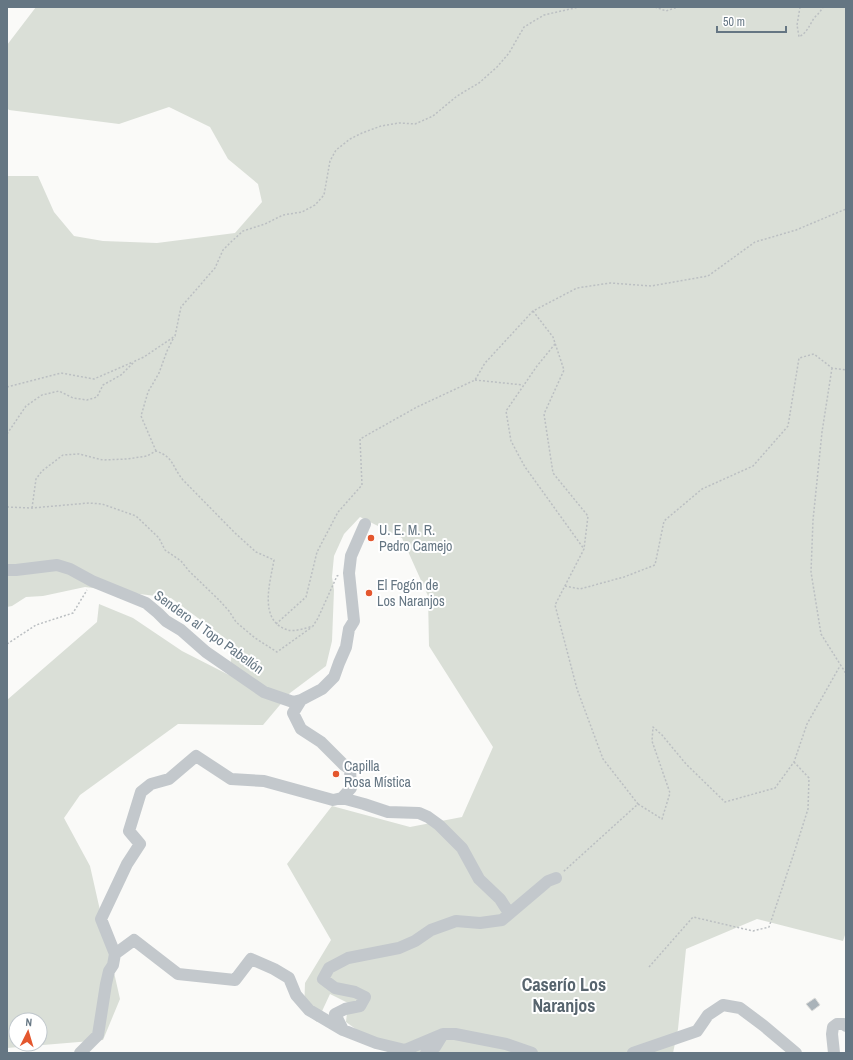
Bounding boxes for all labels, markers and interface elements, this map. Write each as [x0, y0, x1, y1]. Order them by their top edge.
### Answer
scale bar [717, 8, 786, 34]
text: 50 m [723, 14, 745, 30]
place label: U. E. M. R. Pedro Camejo [379, 521, 452, 555]
marker: U. E. M. R. Pedro Camejo [366, 533, 376, 543]
place label: El Fogón de Los Naranjos [377, 576, 445, 610]
street label: Sendero al Topo Pabellón [151, 586, 267, 678]
marker: El Fogón de Los Naranjos [364, 588, 374, 598]
place label: Capilla Rosa Mística [344, 757, 412, 791]
marker: Capilla Rosa Mística [331, 769, 341, 779]
district label: Caserío Los Naranjos [522, 972, 606, 1018]
north arrow [8, 1012, 48, 1052]
text: N [25, 1015, 33, 1029]

